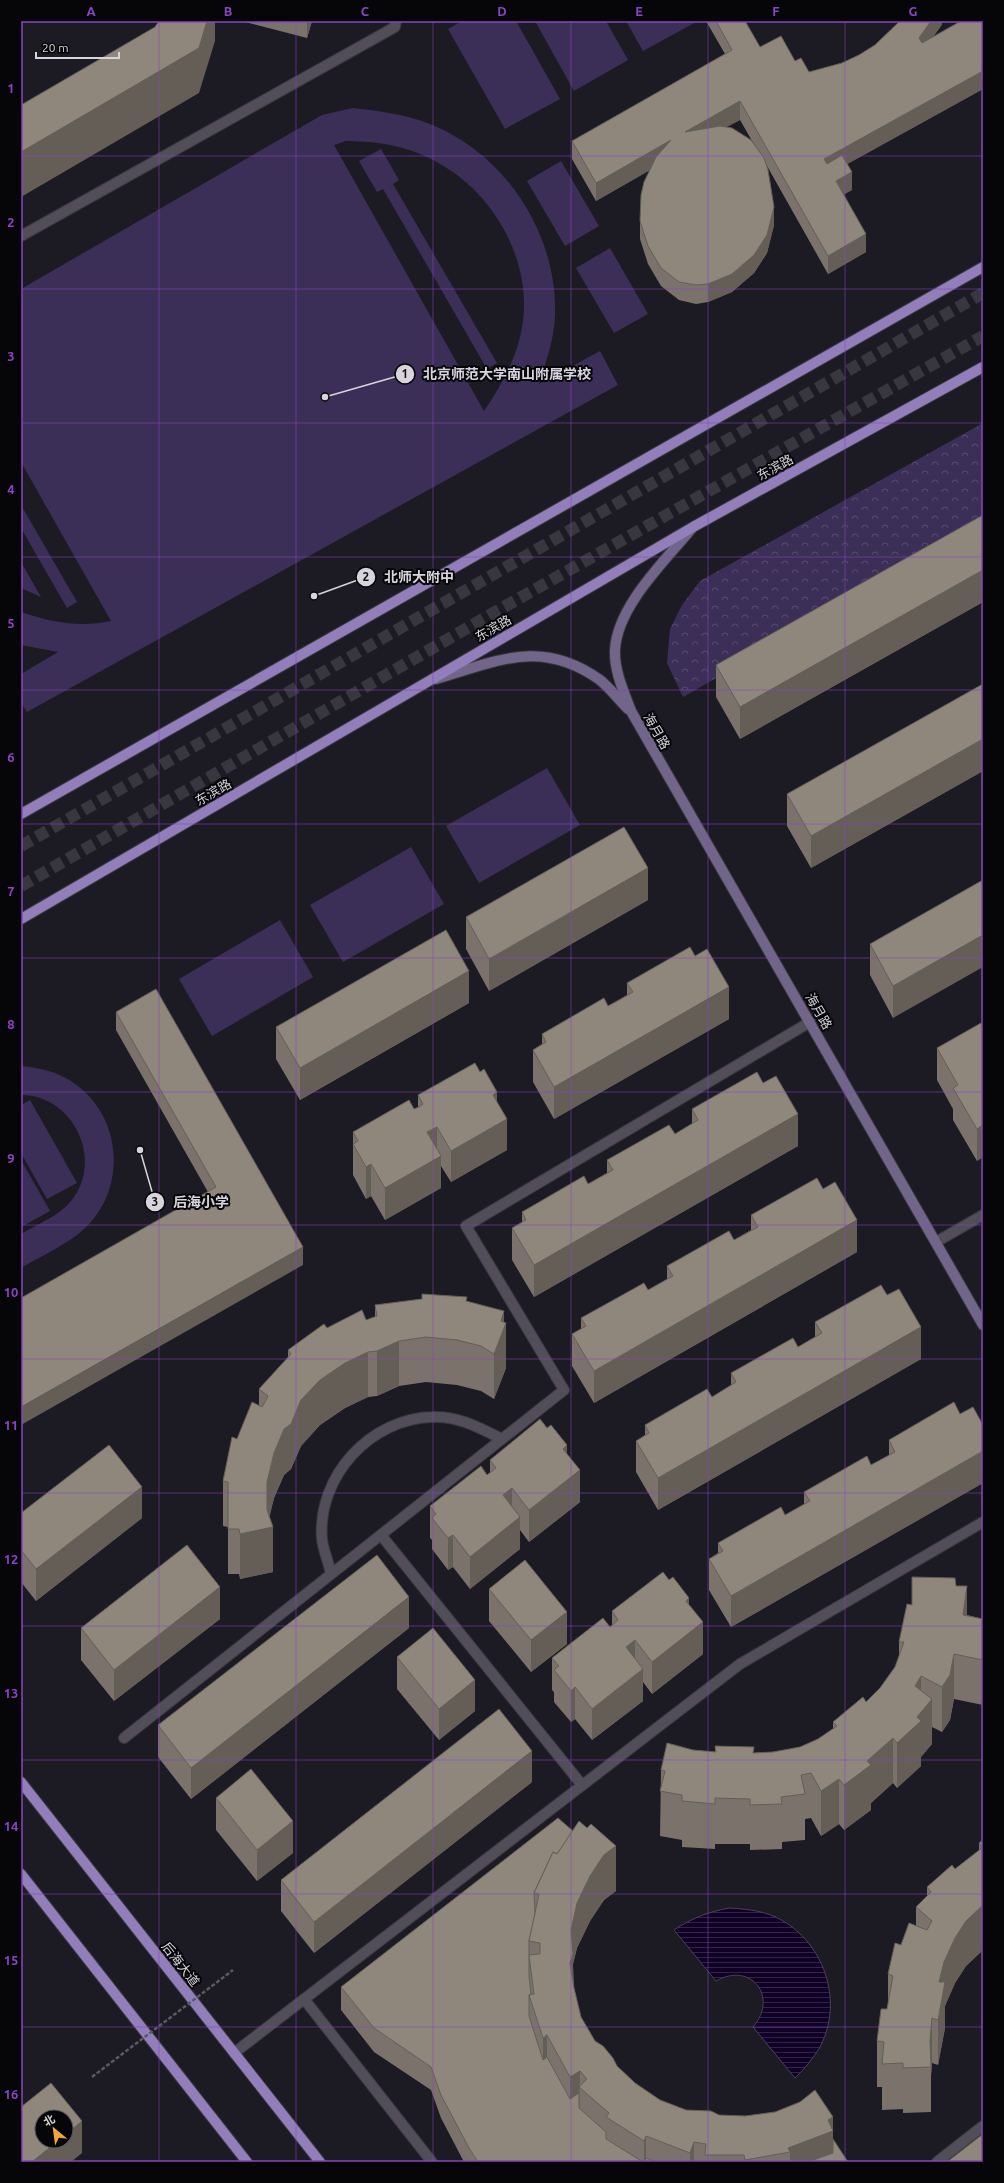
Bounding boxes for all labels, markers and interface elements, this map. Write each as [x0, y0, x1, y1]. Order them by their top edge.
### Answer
text: A [86, 4, 96, 18]
text: B [224, 4, 233, 18]
text: C [361, 4, 370, 18]
text: D [497, 4, 507, 18]
text: E [635, 4, 643, 18]
text: F [772, 4, 780, 18]
text: G [909, 4, 918, 18]
scale bar [36, 34, 119, 60]
text: 20 m [42, 41, 69, 54]
text: 1 [7, 81, 15, 95]
text: 2 [7, 215, 15, 229]
text: 3 [7, 349, 15, 363]
callout: 北京师范大学南山附属学校 [395, 361, 599, 387]
text: 北京师范大学南山附属学校 [423, 366, 591, 382]
text: 1 [402, 367, 408, 380]
street label: 东滨路 [755, 451, 795, 483]
text: 4 [7, 482, 15, 496]
callout: 北师大附中 [356, 564, 462, 590]
text: 北师大附中 [384, 569, 454, 585]
text: 2 [363, 570, 370, 583]
street label: 东滨路 [473, 612, 513, 644]
text: 5 [7, 616, 15, 630]
street label: 海月路 [641, 711, 673, 751]
text: 6 [7, 750, 15, 764]
street label: 东滨路 [193, 776, 233, 808]
text: 7 [7, 884, 15, 898]
street label: 海月路 [803, 991, 835, 1031]
text: 8 [7, 1017, 15, 1031]
text: 9 [7, 1151, 15, 1165]
callout: 后海小学 [145, 1189, 237, 1215]
text: 后海小学 [173, 1194, 229, 1210]
text: 3 [152, 1195, 158, 1208]
text: 10 [4, 1285, 18, 1299]
text: 11 [4, 1418, 18, 1432]
text: 12 [4, 1552, 18, 1566]
text: 13 [4, 1686, 18, 1700]
text: 14 [4, 1819, 18, 1833]
street label: 后海大道 [159, 1939, 203, 1989]
text: 15 [4, 1953, 18, 1967]
text: 16 [4, 2087, 18, 2101]
north arrow [34, 2109, 74, 2149]
text: 北 [41, 2112, 57, 2128]

